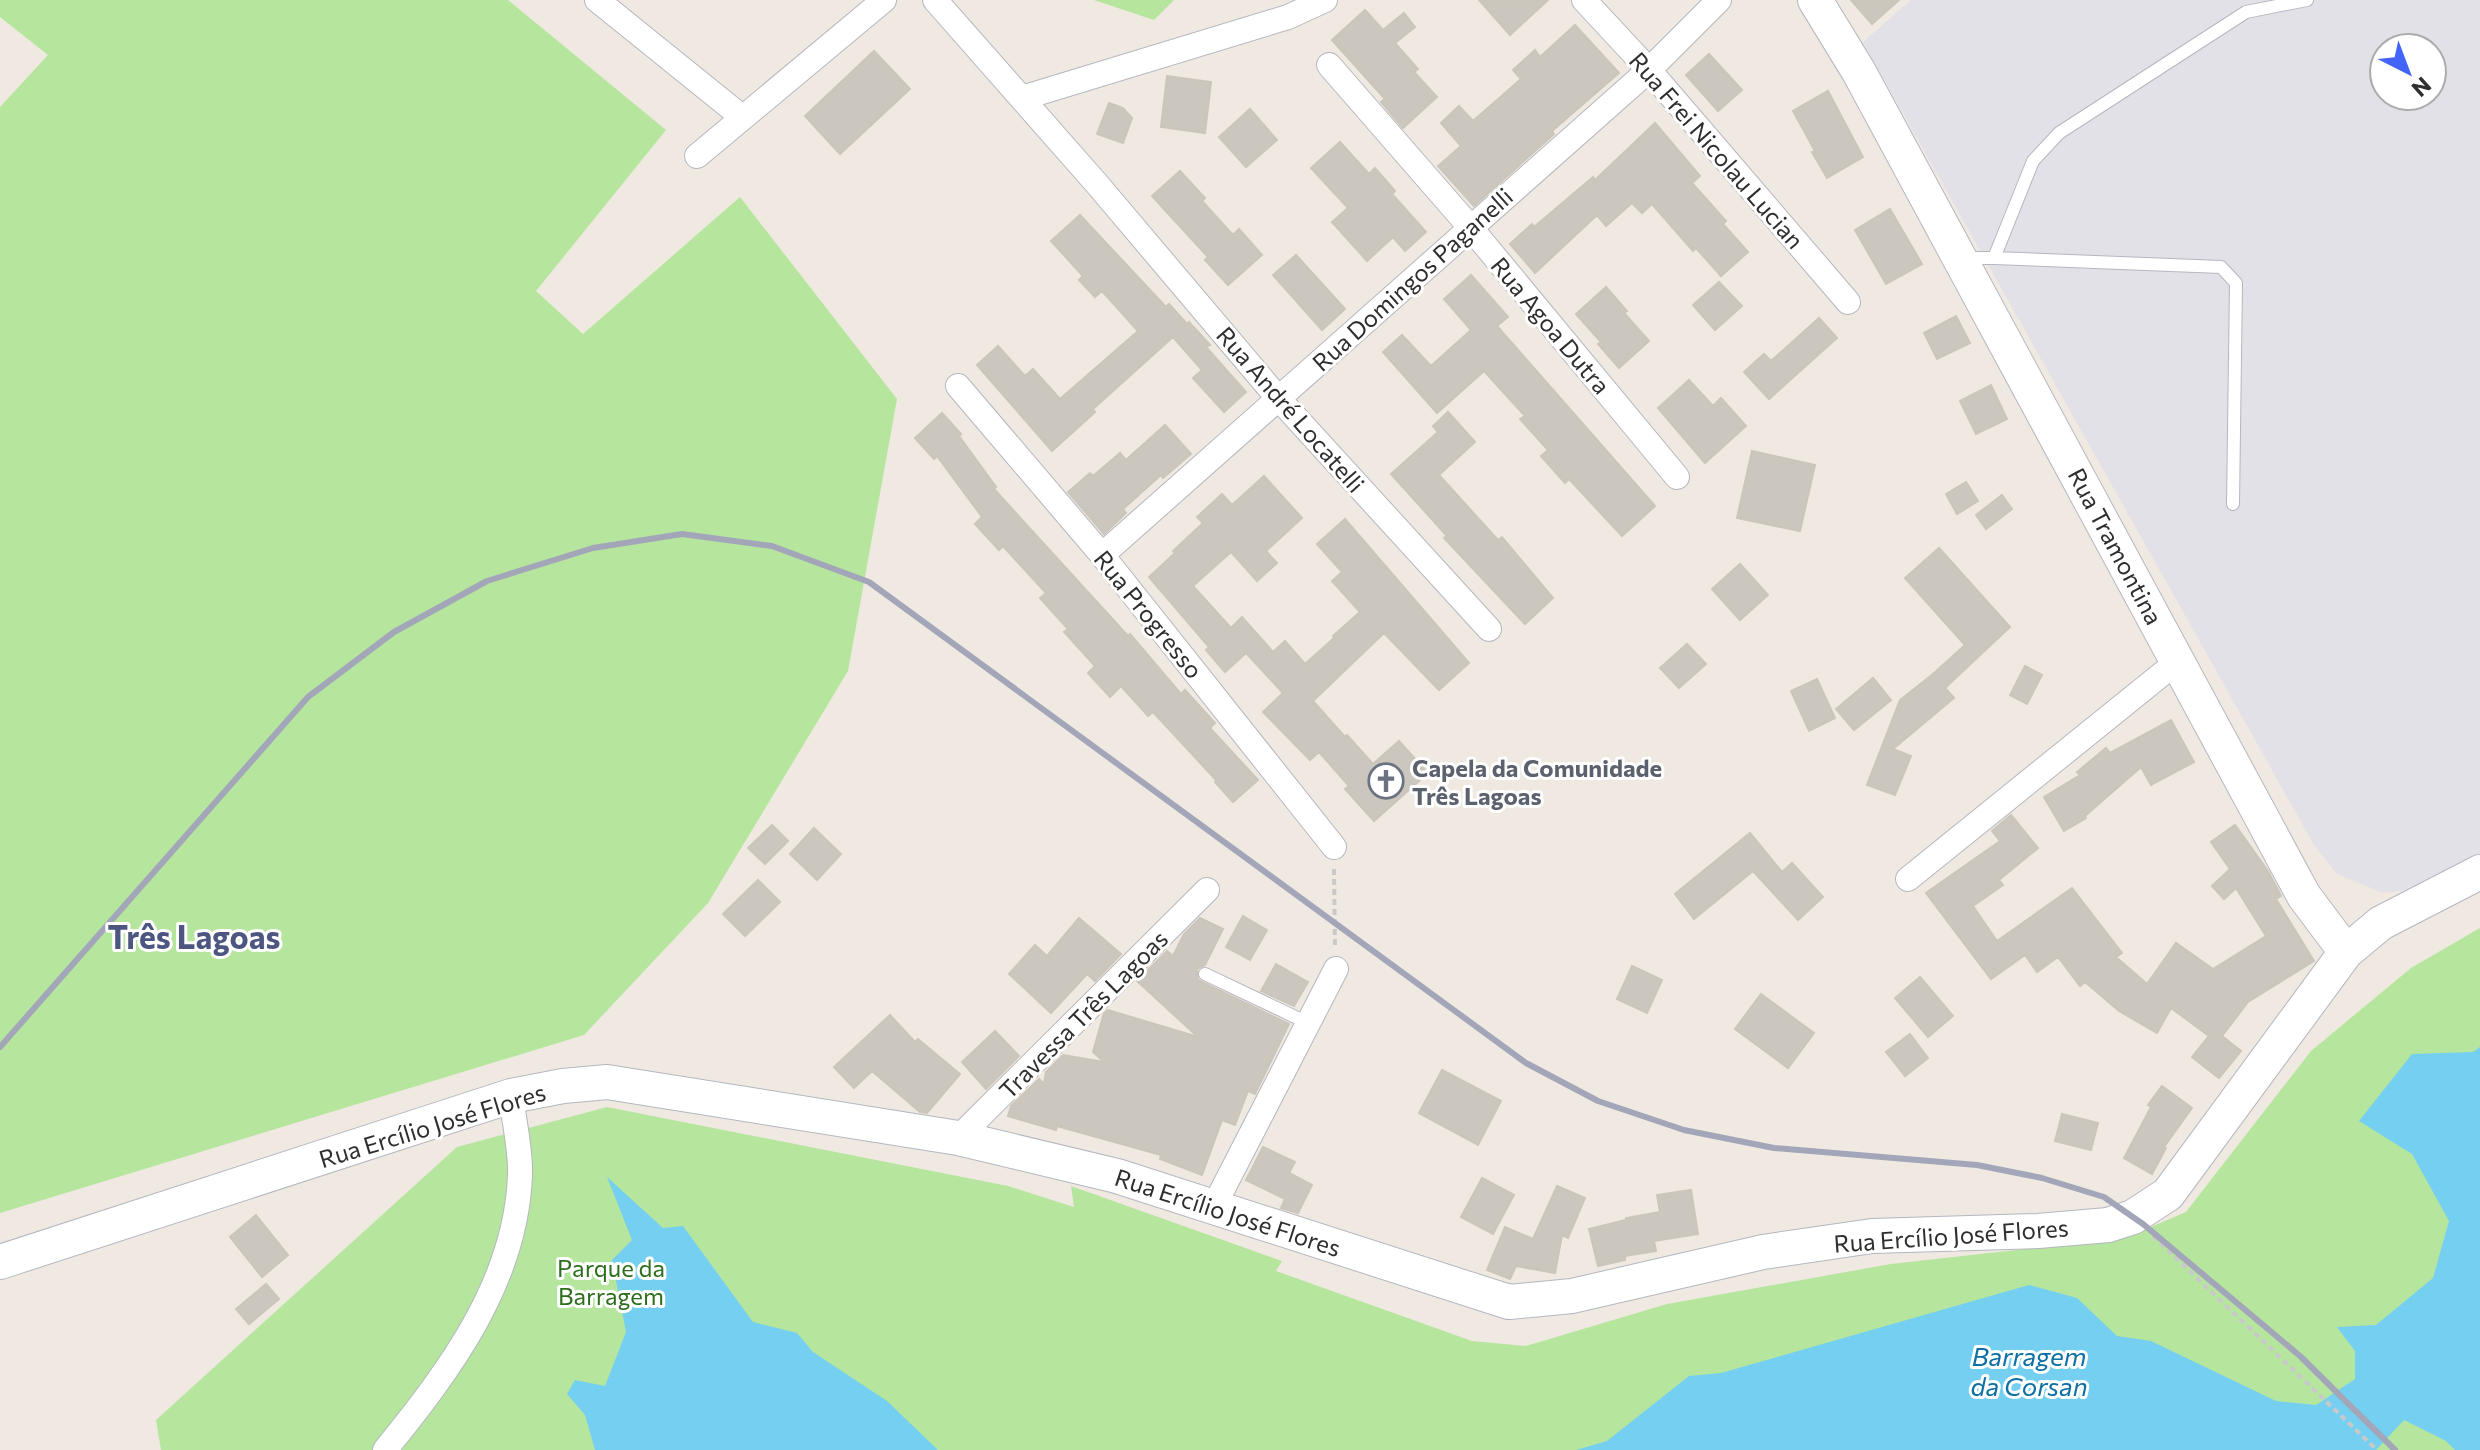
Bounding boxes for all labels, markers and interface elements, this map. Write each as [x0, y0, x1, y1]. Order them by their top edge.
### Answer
north arrow [2368, 32, 2448, 112]
street label: Rua Frei Nicolau Lucian [1624, 46, 1810, 254]
text: N [2407, 72, 2437, 103]
street label: Rua Domingos Paganelli [1306, 181, 1518, 377]
street label: Rua Agoa Dutra [1485, 251, 1617, 399]
street label: Rua André Locatelli [1211, 320, 1371, 498]
street label: Rua Tramontina [2063, 463, 2169, 629]
street label: Rua Progresso [1089, 544, 1209, 684]
place label: Capela da Comunidade Três Lagoas [1412, 753, 1662, 810]
church icon: Capela da Comunidade Três Lagoas [1367, 762, 1405, 800]
district label: Três Lagoas [108, 916, 280, 956]
street label: Travessa Três Lagoas [993, 924, 1173, 1104]
street label: Rua Ercílio José Flores [315, 1077, 549, 1173]
street label: Rua Ercílio José Flores [1112, 1162, 1344, 1262]
street label: Rua Ercílio José Flores [1833, 1212, 2069, 1258]
park label: Parque da Barragem [557, 1253, 665, 1310]
water label: Barragem da Corsan [1970, 1340, 2088, 1401]

